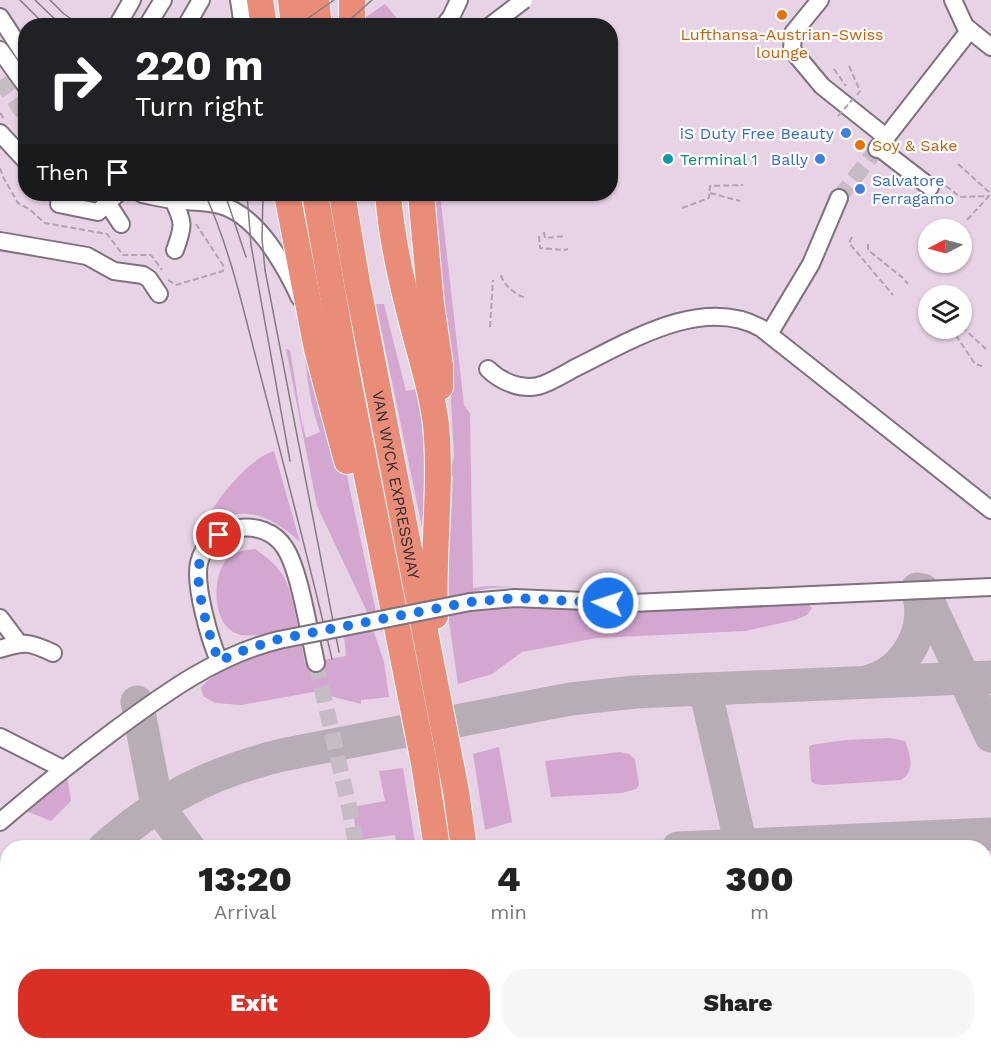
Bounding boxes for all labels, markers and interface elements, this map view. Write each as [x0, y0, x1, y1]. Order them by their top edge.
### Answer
marker: Lufthansa-Austrian-Swiss lounge [775, 8, 789, 22]
place label: Lufthansa-Austrian-Swiss lounge [680, 25, 884, 62]
text: 220 m [135, 41, 264, 90]
icon: right [36, 42, 114, 120]
text: Turn right [135, 91, 264, 123]
place label: iS Duty Free Beauty [680, 124, 835, 143]
marker: iS Duty Free Beauty [839, 126, 853, 140]
place label: Soy & Sake [872, 136, 958, 155]
marker: Soy & Sake [853, 138, 867, 152]
place label: Terminal 1 [680, 150, 758, 169]
place label: Bally [771, 150, 809, 169]
marker: Terminal 1 [661, 152, 675, 166]
marker: Bally [813, 152, 827, 166]
icon: arrive [101, 156, 134, 189]
text: Then [36, 160, 89, 185]
place label: Salvatore Ferragamo [872, 171, 954, 208]
marker: Salvatore Ferragamo [853, 182, 867, 196]
north arrow [918, 219, 972, 273]
map controls [918, 219, 972, 339]
button: layers [918, 285, 972, 339]
street label: VAN WYCK EXPRESSWAY [368, 389, 424, 581]
pin [193, 509, 244, 560]
icon: arrive [202, 518, 235, 551]
position arrow [576, 571, 640, 635]
text: 13:20 [198, 858, 292, 900]
text: 4 [497, 858, 520, 900]
text: 300 [725, 858, 794, 900]
text: Arrival [214, 900, 276, 924]
text: min [490, 900, 527, 924]
text: m [750, 900, 769, 924]
button: Exit [18, 969, 490, 1038]
button: Share [502, 969, 974, 1038]

